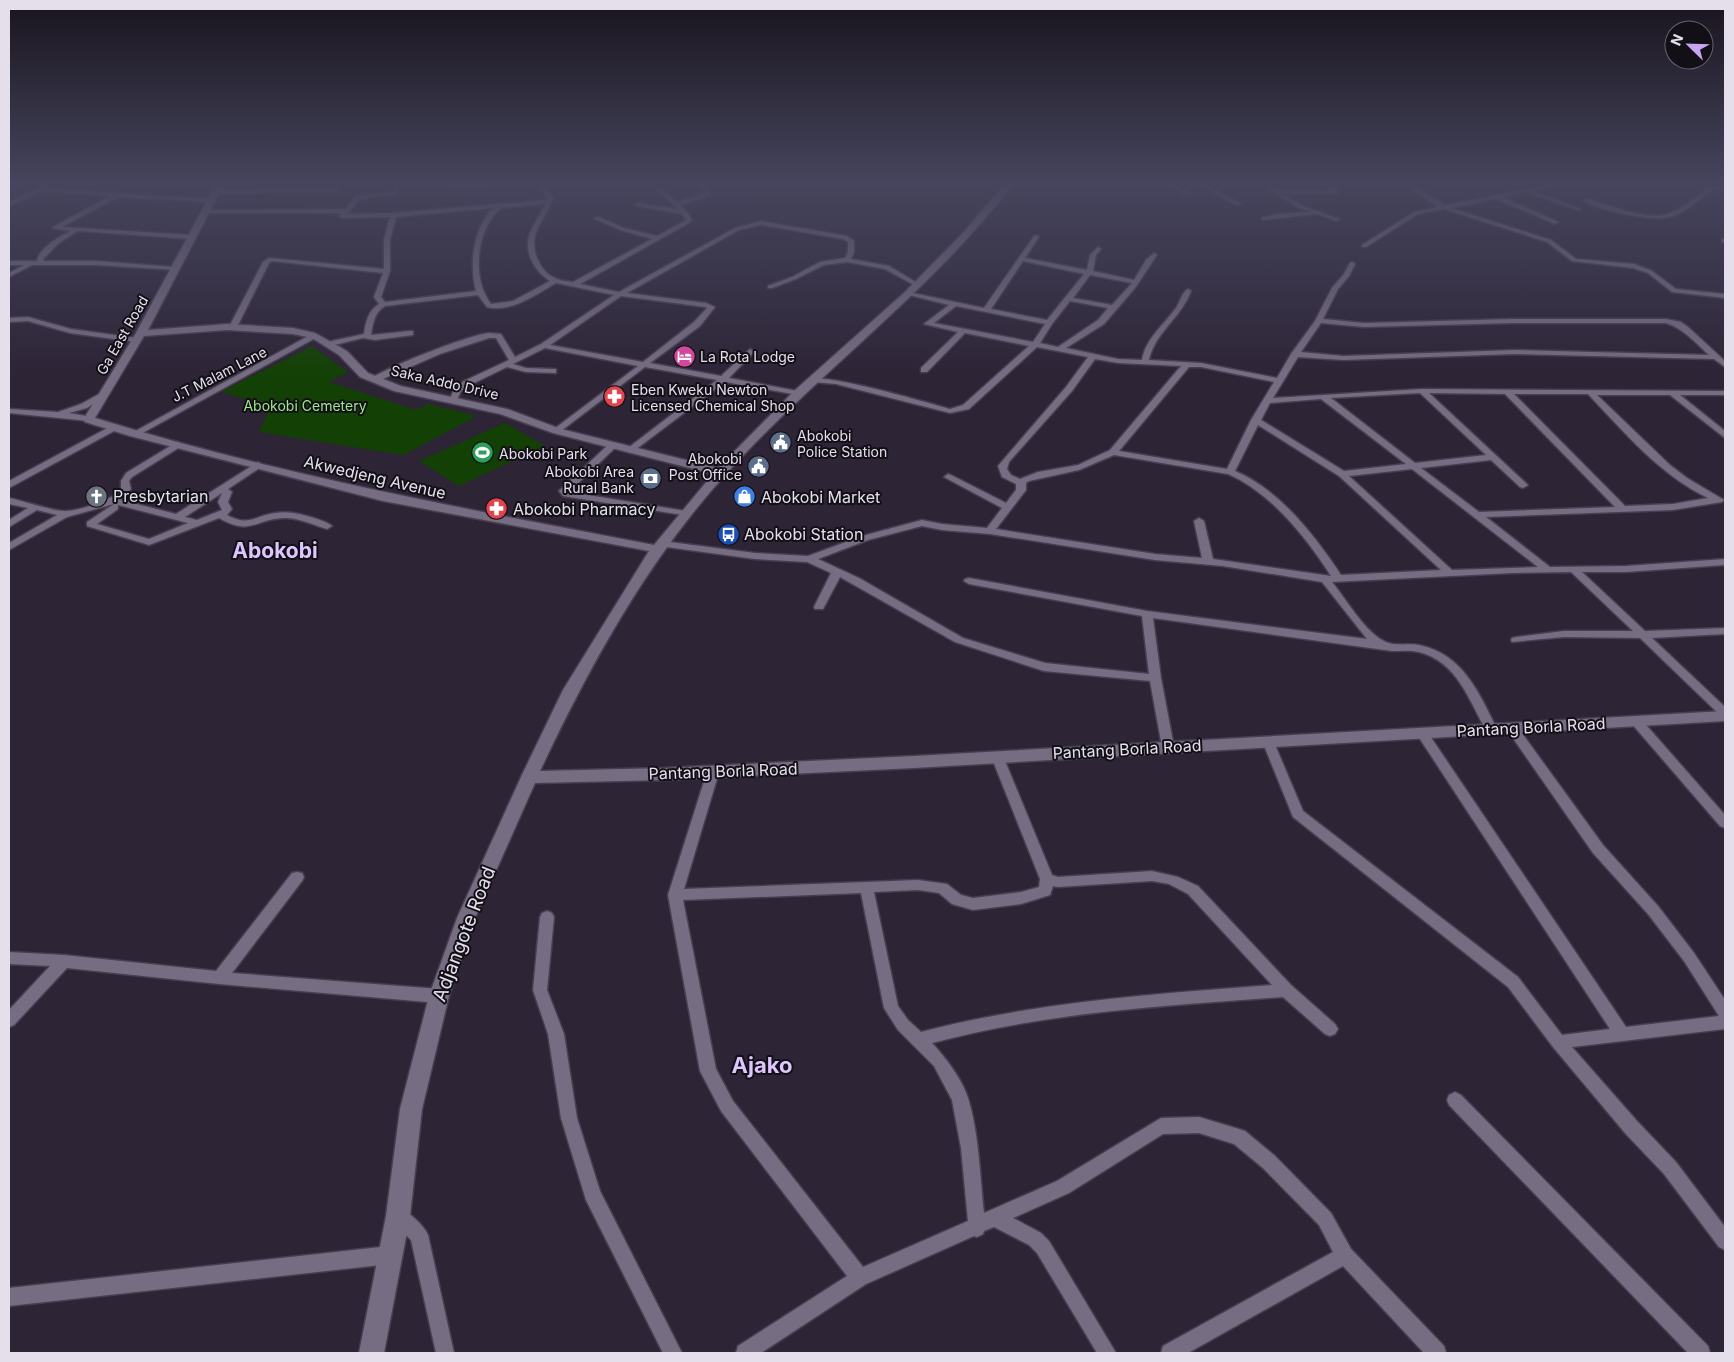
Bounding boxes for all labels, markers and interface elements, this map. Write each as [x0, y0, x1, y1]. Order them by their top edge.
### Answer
north arrow [1664, 20, 1714, 70]
text: N [1667, 31, 1686, 48]
street label: Ga East Road [93, 293, 151, 377]
street label: J.T Malam Lane [169, 343, 269, 405]
hotel icon: La Rota Lodge [672, 344, 696, 368]
place label: La Rota Lodge [700, 348, 795, 365]
street label: Saka Addo Drive [389, 361, 501, 403]
place label: Eben Kweku Newton Licensed Chemical Shop [631, 381, 795, 414]
pharmacy icon: Eben Kweku Newton Licensed Chemical Shop [603, 385, 627, 409]
park label: Abokobi Cemetery [243, 397, 367, 414]
place label: Abokobi Police Station [797, 427, 887, 460]
public building icon: Abokobi Police Station [769, 431, 793, 455]
sports icon: Abokobi Park [471, 441, 495, 465]
place label: Abokobi Park [499, 445, 588, 462]
place label: Abokobi Post Office [669, 450, 742, 483]
street label: Akwedjeng Avenue [302, 451, 448, 503]
public building icon: Abokobi Post Office [746, 454, 770, 478]
place label: Abokobi Area Rural Bank [545, 463, 634, 496]
bank icon: Abokobi Area Rural Bank [638, 467, 662, 491]
church icon: Presbytarian [85, 484, 109, 508]
shop icon: Abokobi Market [733, 485, 757, 509]
place label: Presbytarian [113, 486, 208, 506]
place label: Abokobi Market [761, 487, 880, 507]
pharmacy icon: Abokobi Pharmacy [485, 497, 509, 521]
place label: Abokobi Pharmacy [513, 499, 655, 519]
bus stop icon: Abokobi Station [716, 522, 740, 546]
place label: Abokobi Station [744, 524, 863, 544]
district label: Abokobi [232, 538, 318, 563]
street label: Pantang Borla Road [1456, 713, 1606, 741]
street label: Pantang Borla Road [1052, 735, 1202, 763]
street label: Pantang Borla Road [648, 758, 798, 784]
street label: Adjangote Road [428, 863, 500, 1005]
district label: Ajako [732, 1052, 792, 1078]

